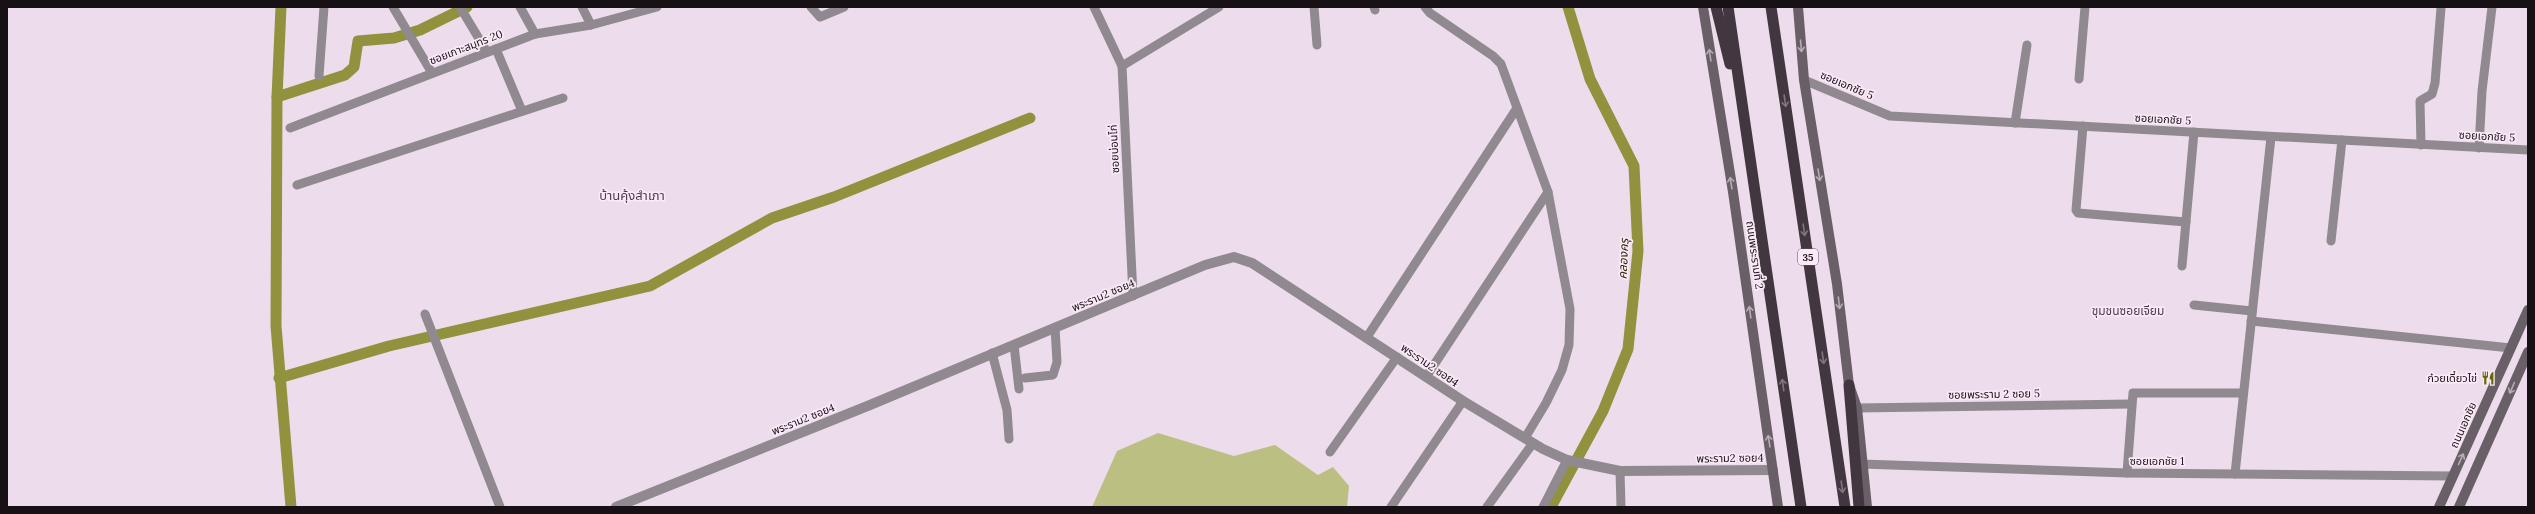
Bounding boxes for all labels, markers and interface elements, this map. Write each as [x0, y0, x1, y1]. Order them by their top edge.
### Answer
street label: ซอยเกาะสมุทร 20 [427, 26, 505, 67]
one-way arrow [1798, 39, 1805, 52]
one-way arrow [1706, 49, 1714, 62]
street label: ซอยเอกชัย 5 [1818, 68, 1876, 102]
one-way arrow [1781, 94, 1789, 107]
street label: ซอยเอกชัย 5 [2134, 111, 2192, 127]
street label: ซอยบ่อนไก่ [1106, 124, 1122, 174]
street label: ซอยเอกชัย 5 [2458, 128, 2516, 144]
one-way arrow [1815, 168, 1823, 181]
one-way arrow [1727, 177, 1735, 190]
district label: บ้านคุ้งสำเภา [599, 187, 665, 204]
street label: ถนนพระรามที่ 2 [1743, 220, 1768, 290]
one-way arrow [1800, 223, 1808, 236]
water label: คลองครุ [1614, 237, 1633, 280]
road number: 35 [1798, 249, 1818, 265]
street label: พระราม2 ซอย4 [1069, 275, 1137, 315]
one-way arrow [1836, 296, 1843, 309]
district label: ชุมชนซอยเจียม [2092, 303, 2164, 318]
one-way arrow [1746, 306, 1754, 319]
street label: พระราม2 ซอย4 [1398, 340, 1462, 390]
one-way arrow [1819, 351, 1827, 364]
place label: ก๋วยเดี๋ยวไข่ [2427, 370, 2477, 385]
restaurant icon: ก๋วยเดี๋ยวไข่ [2480, 370, 2496, 386]
one-way arrow [1779, 379, 1787, 392]
one-way arrow [2508, 382, 2516, 394]
street label: ซอยพระราม 2 ซอย 5 [1948, 386, 2040, 402]
street label: พระราม2 ซอย4 [769, 400, 837, 438]
street label: ถนนเอกชัย [2447, 400, 2479, 450]
one-way arrow [1765, 435, 1773, 448]
street label: พระราม2 ซอย4 [1696, 450, 1764, 466]
one-way arrow [2458, 453, 2465, 465]
street label: ซอยเอกชัย 1 [2130, 454, 2184, 468]
one-way arrow [1838, 480, 1846, 493]

